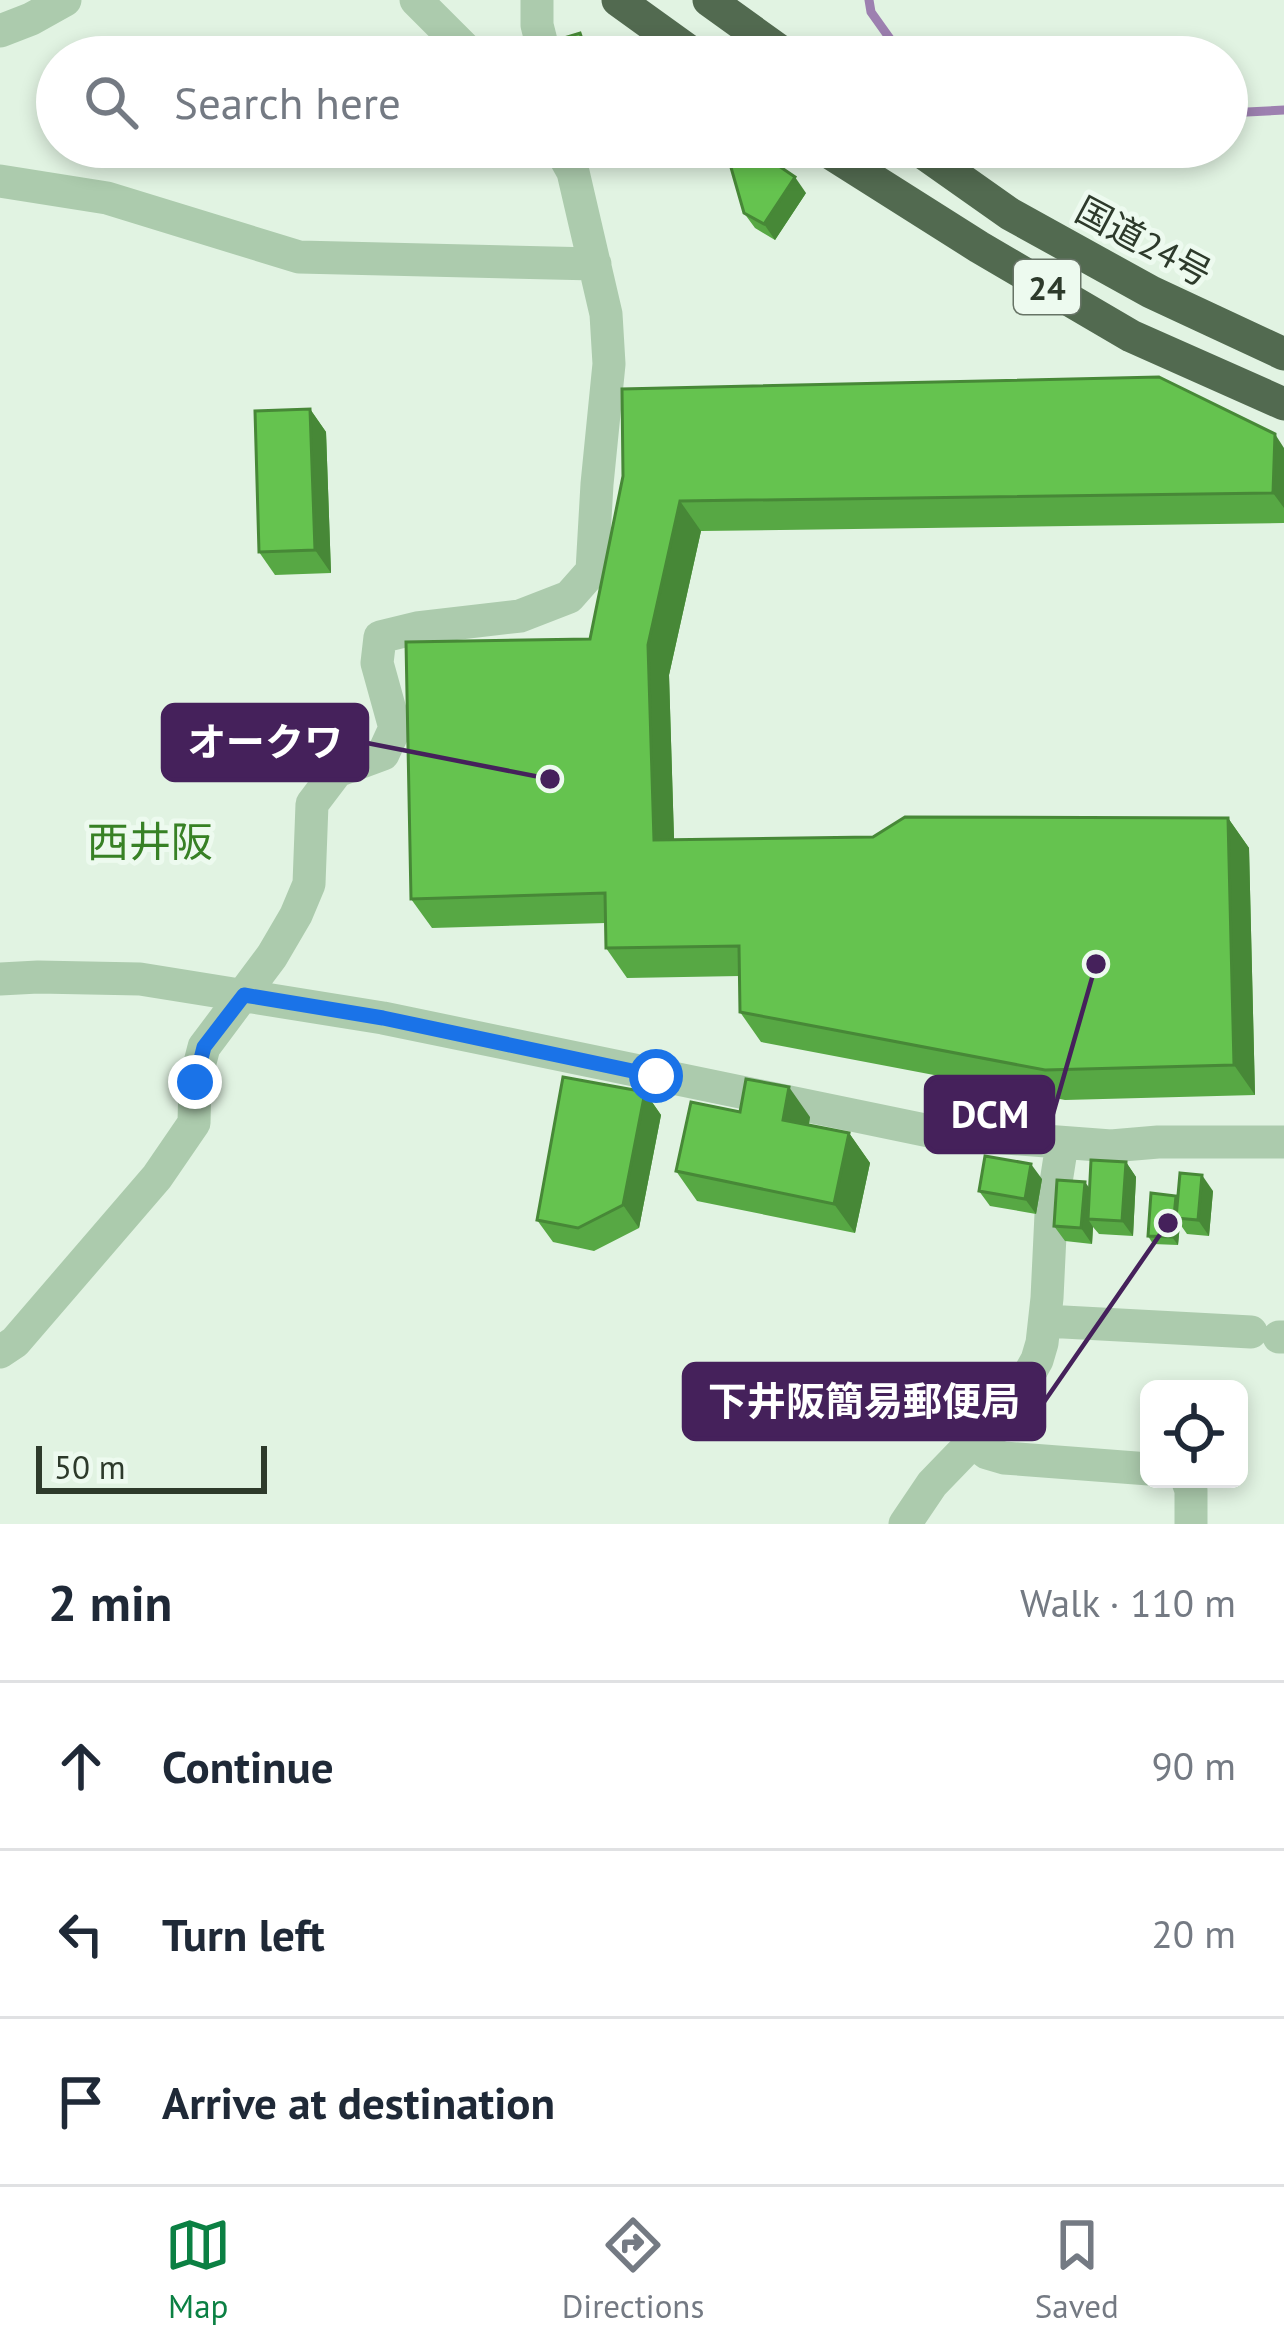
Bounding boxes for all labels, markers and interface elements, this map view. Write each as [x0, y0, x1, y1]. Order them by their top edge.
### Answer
search box [36, 36, 1248, 168]
icon: search [78, 69, 144, 135]
text: Search here [174, 73, 401, 131]
street label: 国道24号 [1068, 186, 1220, 296]
road number: 24 [1014, 260, 1080, 314]
callout: オークワ [163, 705, 367, 780]
text: オークワ [187, 716, 343, 767]
district label: 西井阪 [87, 814, 213, 869]
route start [629, 1049, 683, 1103]
route end [168, 1055, 222, 1109]
callout: DCM [926, 1077, 1053, 1152]
text: DCM [951, 1088, 1029, 1139]
callout: 下井阪簡易郵便局 [684, 1364, 1044, 1439]
text: 下井阪簡易郵便局 [708, 1375, 1020, 1426]
map controls [1140, 1380, 1248, 1488]
button: locate [1140, 1380, 1248, 1488]
scale bar [36, 1440, 267, 1493]
text: 50 m [54, 1445, 126, 1488]
text: 2 min [48, 1569, 172, 1635]
text: Walk · 110 m [1020, 1577, 1236, 1628]
icon: ahead [48, 1733, 114, 1799]
text: Continue [162, 1737, 334, 1795]
text: 90 m [1151, 1740, 1236, 1791]
icon: left [48, 1901, 114, 1967]
text: Turn left [162, 1905, 325, 1963]
text: 20 m [1151, 1908, 1236, 1959]
icon: arrive [48, 2069, 114, 2135]
text: Arrive at destination [162, 2073, 555, 2131]
tab: Map [165, 2212, 231, 2327]
tab: Directions [562, 2212, 704, 2327]
tab: Saved [1035, 2212, 1119, 2327]

